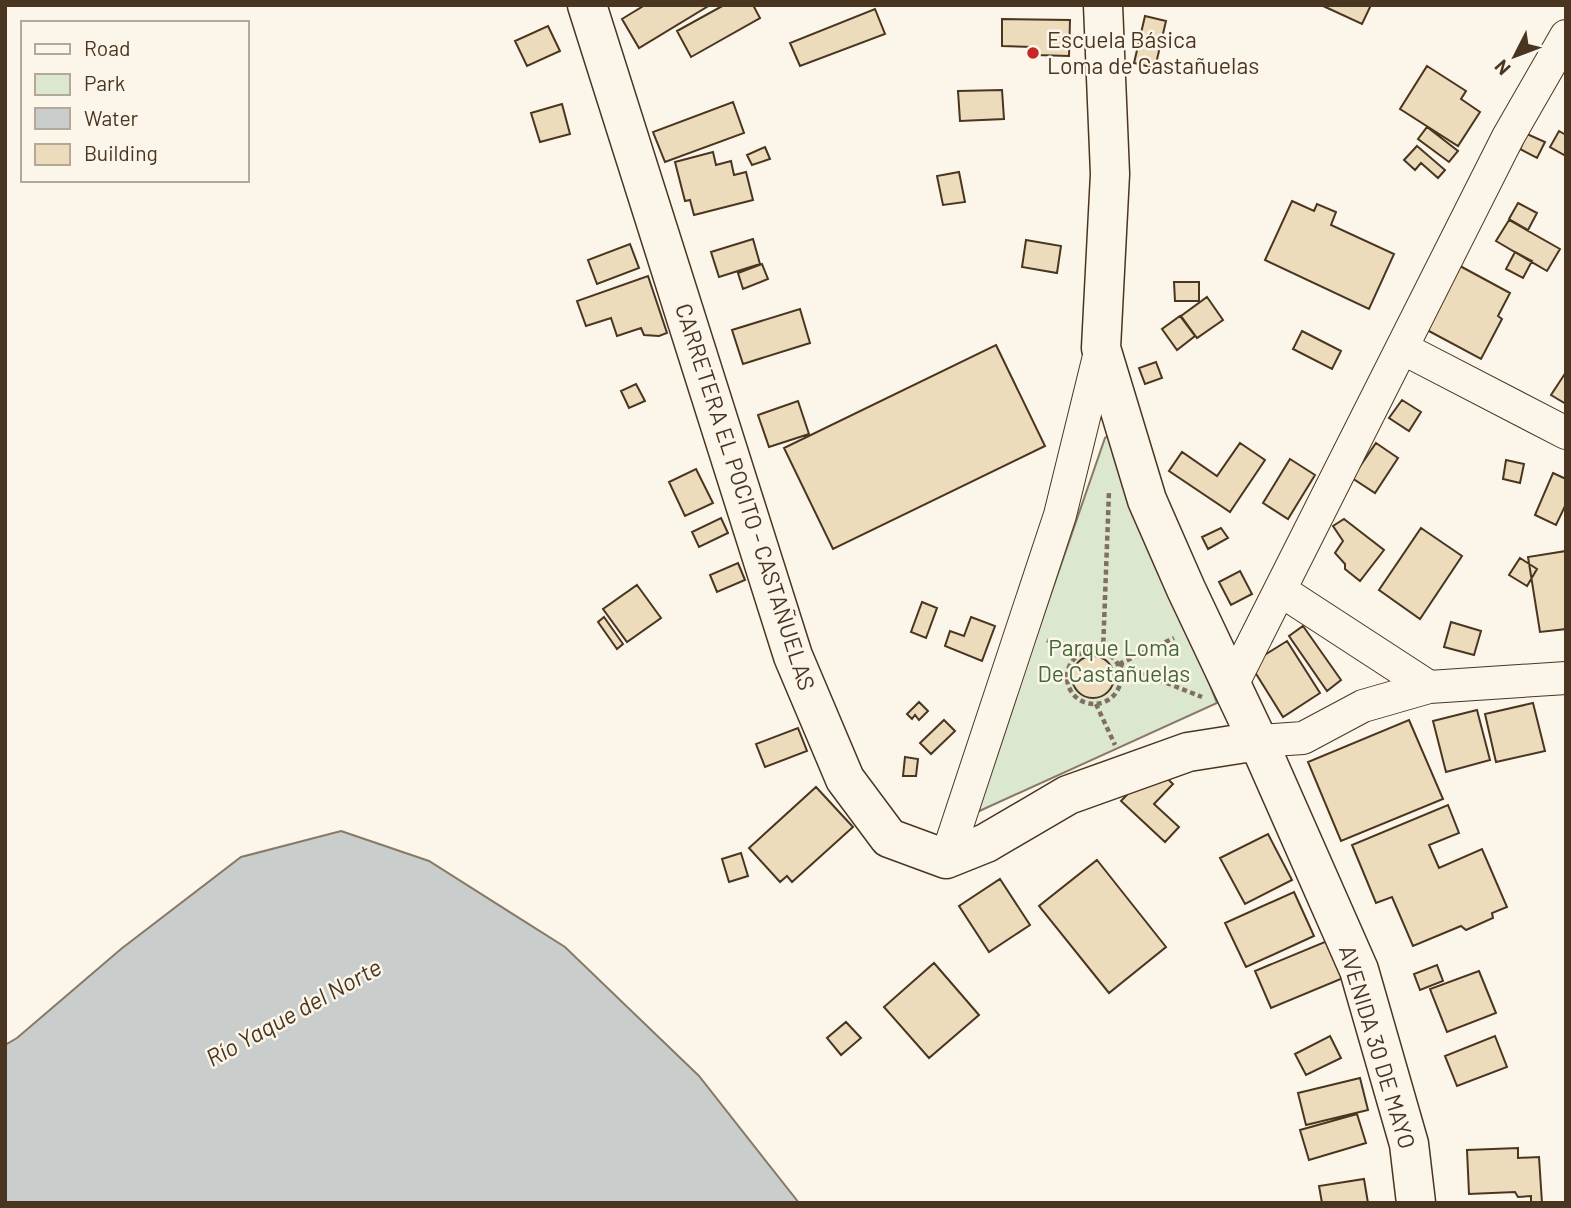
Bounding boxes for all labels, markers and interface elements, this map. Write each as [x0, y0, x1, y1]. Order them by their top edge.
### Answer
legend [21, 21, 248, 182]
north arrow [1480, 21, 1550, 91]
place label: Escuela Básica Loma de Castañuelas [1047, 25, 1259, 79]
text: Road [84, 35, 130, 60]
marker: Escuela Básica Loma de Castañuelas [1025, 45, 1041, 61]
text: N [1489, 55, 1515, 80]
text: Park [84, 70, 125, 95]
text: Water [84, 105, 139, 130]
text: Building [84, 140, 158, 165]
street label: CARRETERA EL POCITO - CASTAÑUELAS [670, 300, 822, 694]
park label: Parque Loma De Castañuelas [1038, 633, 1190, 687]
street label: AVENIDA 30 DE MAYO [1334, 942, 1422, 1152]
water label: Río Yaque del Norte [200, 951, 386, 1072]

